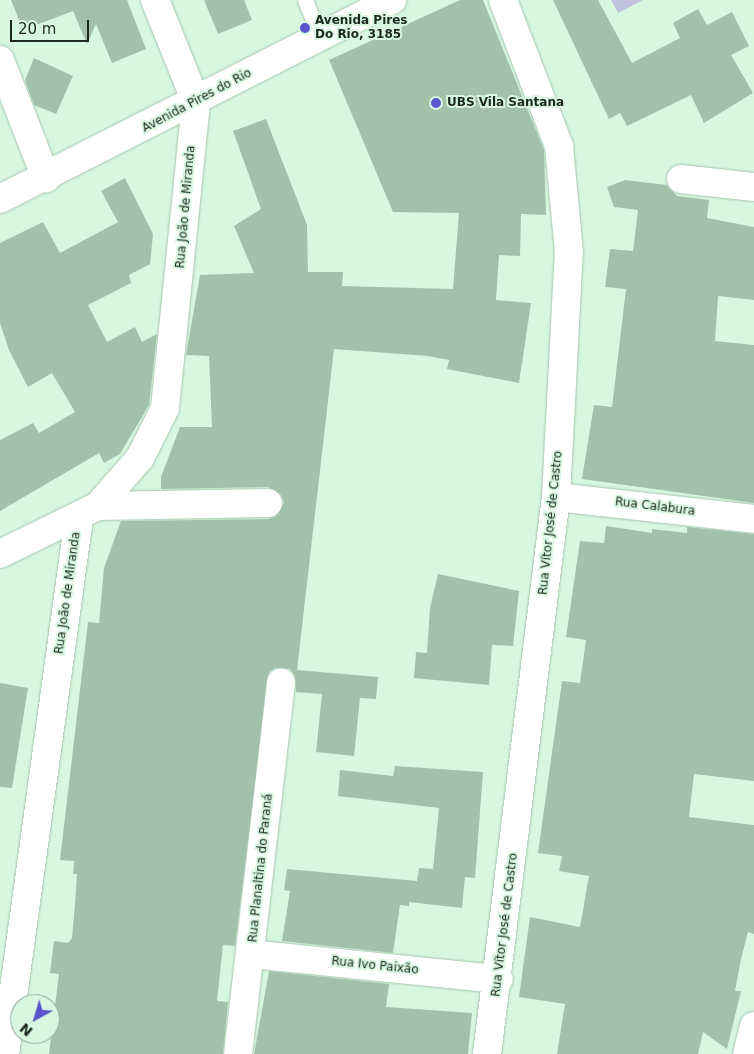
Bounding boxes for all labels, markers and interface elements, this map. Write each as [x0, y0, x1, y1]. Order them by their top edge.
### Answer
scale bar [12, 10, 91, 42]
place label: Avenida Pires Do Rio, 3185 [315, 14, 407, 42]
text: 20 m [18, 20, 56, 38]
marker: Avenida Pires Do Rio, 3185 [299, 22, 311, 34]
street label: Avenida Pires do Rio [140, 66, 254, 136]
marker: UBS Vila Santana [429, 96, 443, 110]
place label: UBS Vila Santana [447, 96, 564, 110]
street label: Rua João de Miranda [173, 145, 199, 269]
street label: Rua Vítor José de Castro [536, 450, 566, 596]
street label: Rua Calabura [614, 495, 696, 519]
street label: Rua João de Miranda [52, 531, 84, 655]
street label: Rua Planaltina do Paraná [246, 793, 276, 943]
street label: Rua Vítor José de Castro [489, 852, 521, 998]
street label: Rua Ivo Paixão [331, 954, 419, 978]
north arrow [10, 994, 60, 1044]
text: N [17, 1020, 36, 1040]

